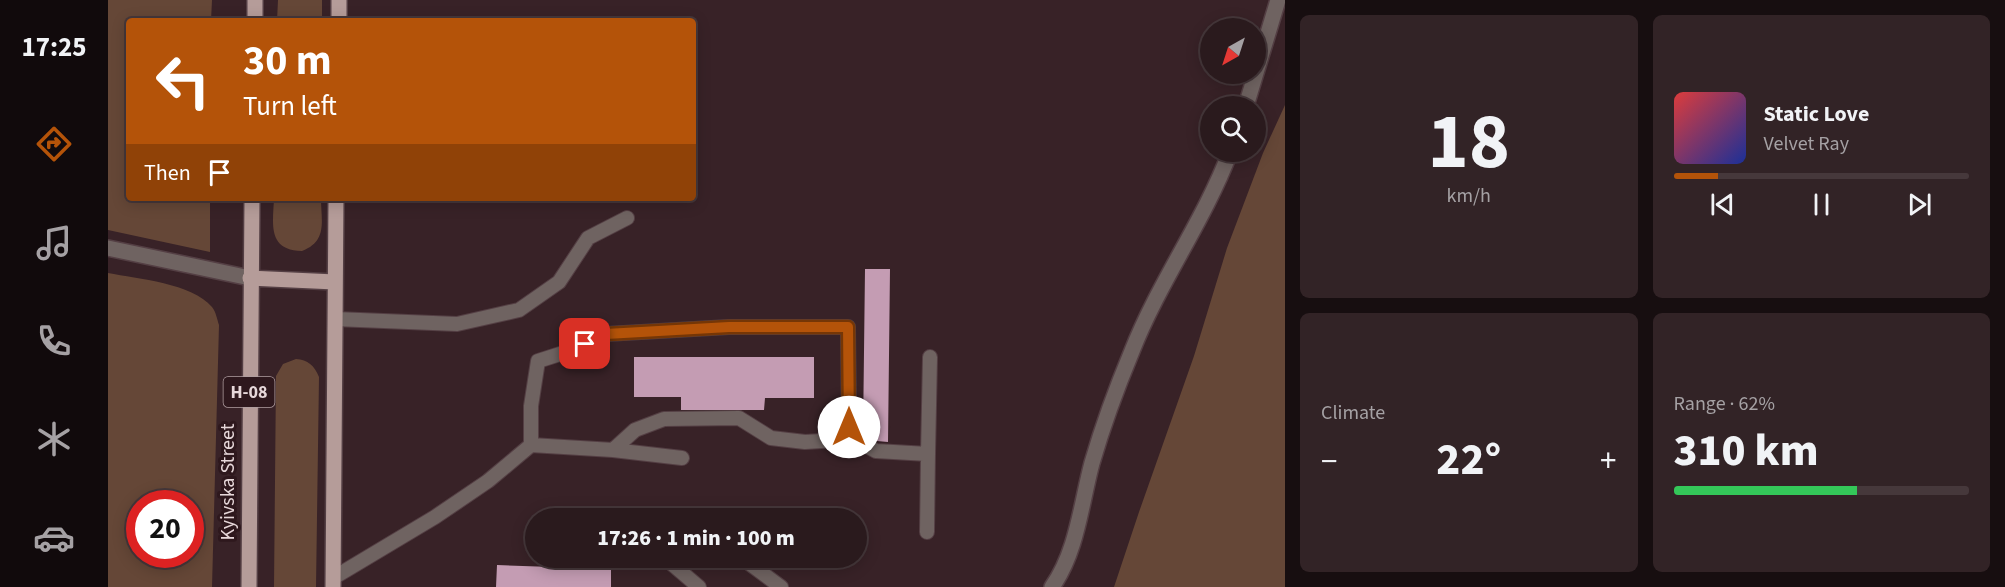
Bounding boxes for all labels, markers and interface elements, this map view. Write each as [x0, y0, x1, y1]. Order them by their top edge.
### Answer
north arrow [1200, 18, 1266, 84]
map controls [1200, 18, 1266, 162]
text: 17:25 [21, 28, 87, 67]
text: 30 m [243, 31, 332, 91]
icon: left [144, 42, 222, 120]
text: Turn left [243, 87, 337, 126]
text: 18 [1428, 87, 1510, 198]
button: search [1200, 96, 1266, 162]
text: Static Love [1764, 98, 1869, 130]
icon: directions [33, 123, 75, 165]
text: Velvet Ray [1764, 130, 1849, 158]
icon: arrive [203, 156, 236, 189]
text: Then [144, 157, 191, 189]
text: km/h [1447, 182, 1491, 210]
icon: previous [1706, 188, 1739, 221]
icon: pause [1805, 188, 1838, 221]
icon: next [1903, 188, 1936, 221]
icon: music [33, 222, 75, 264]
pin [559, 318, 610, 369]
icon: phone [33, 320, 75, 362]
icon: arrive [568, 327, 601, 360]
road number: Н-08 [224, 377, 274, 407]
text: Range · 62% [1674, 390, 1775, 418]
position arrow [817, 395, 881, 459]
text: Climate [1321, 399, 1385, 427]
icon: climate [33, 418, 75, 460]
text: 310 km [1674, 419, 1819, 483]
street label: Kyivska Street [214, 423, 242, 541]
text: 22° [1436, 428, 1501, 492]
text: − [1321, 438, 1337, 485]
text: + [1600, 438, 1616, 485]
speed limit sign: 20 [126, 490, 204, 568]
icon: car [33, 517, 75, 559]
text: 17:26 · 1 min · 100 m [597, 522, 795, 554]

